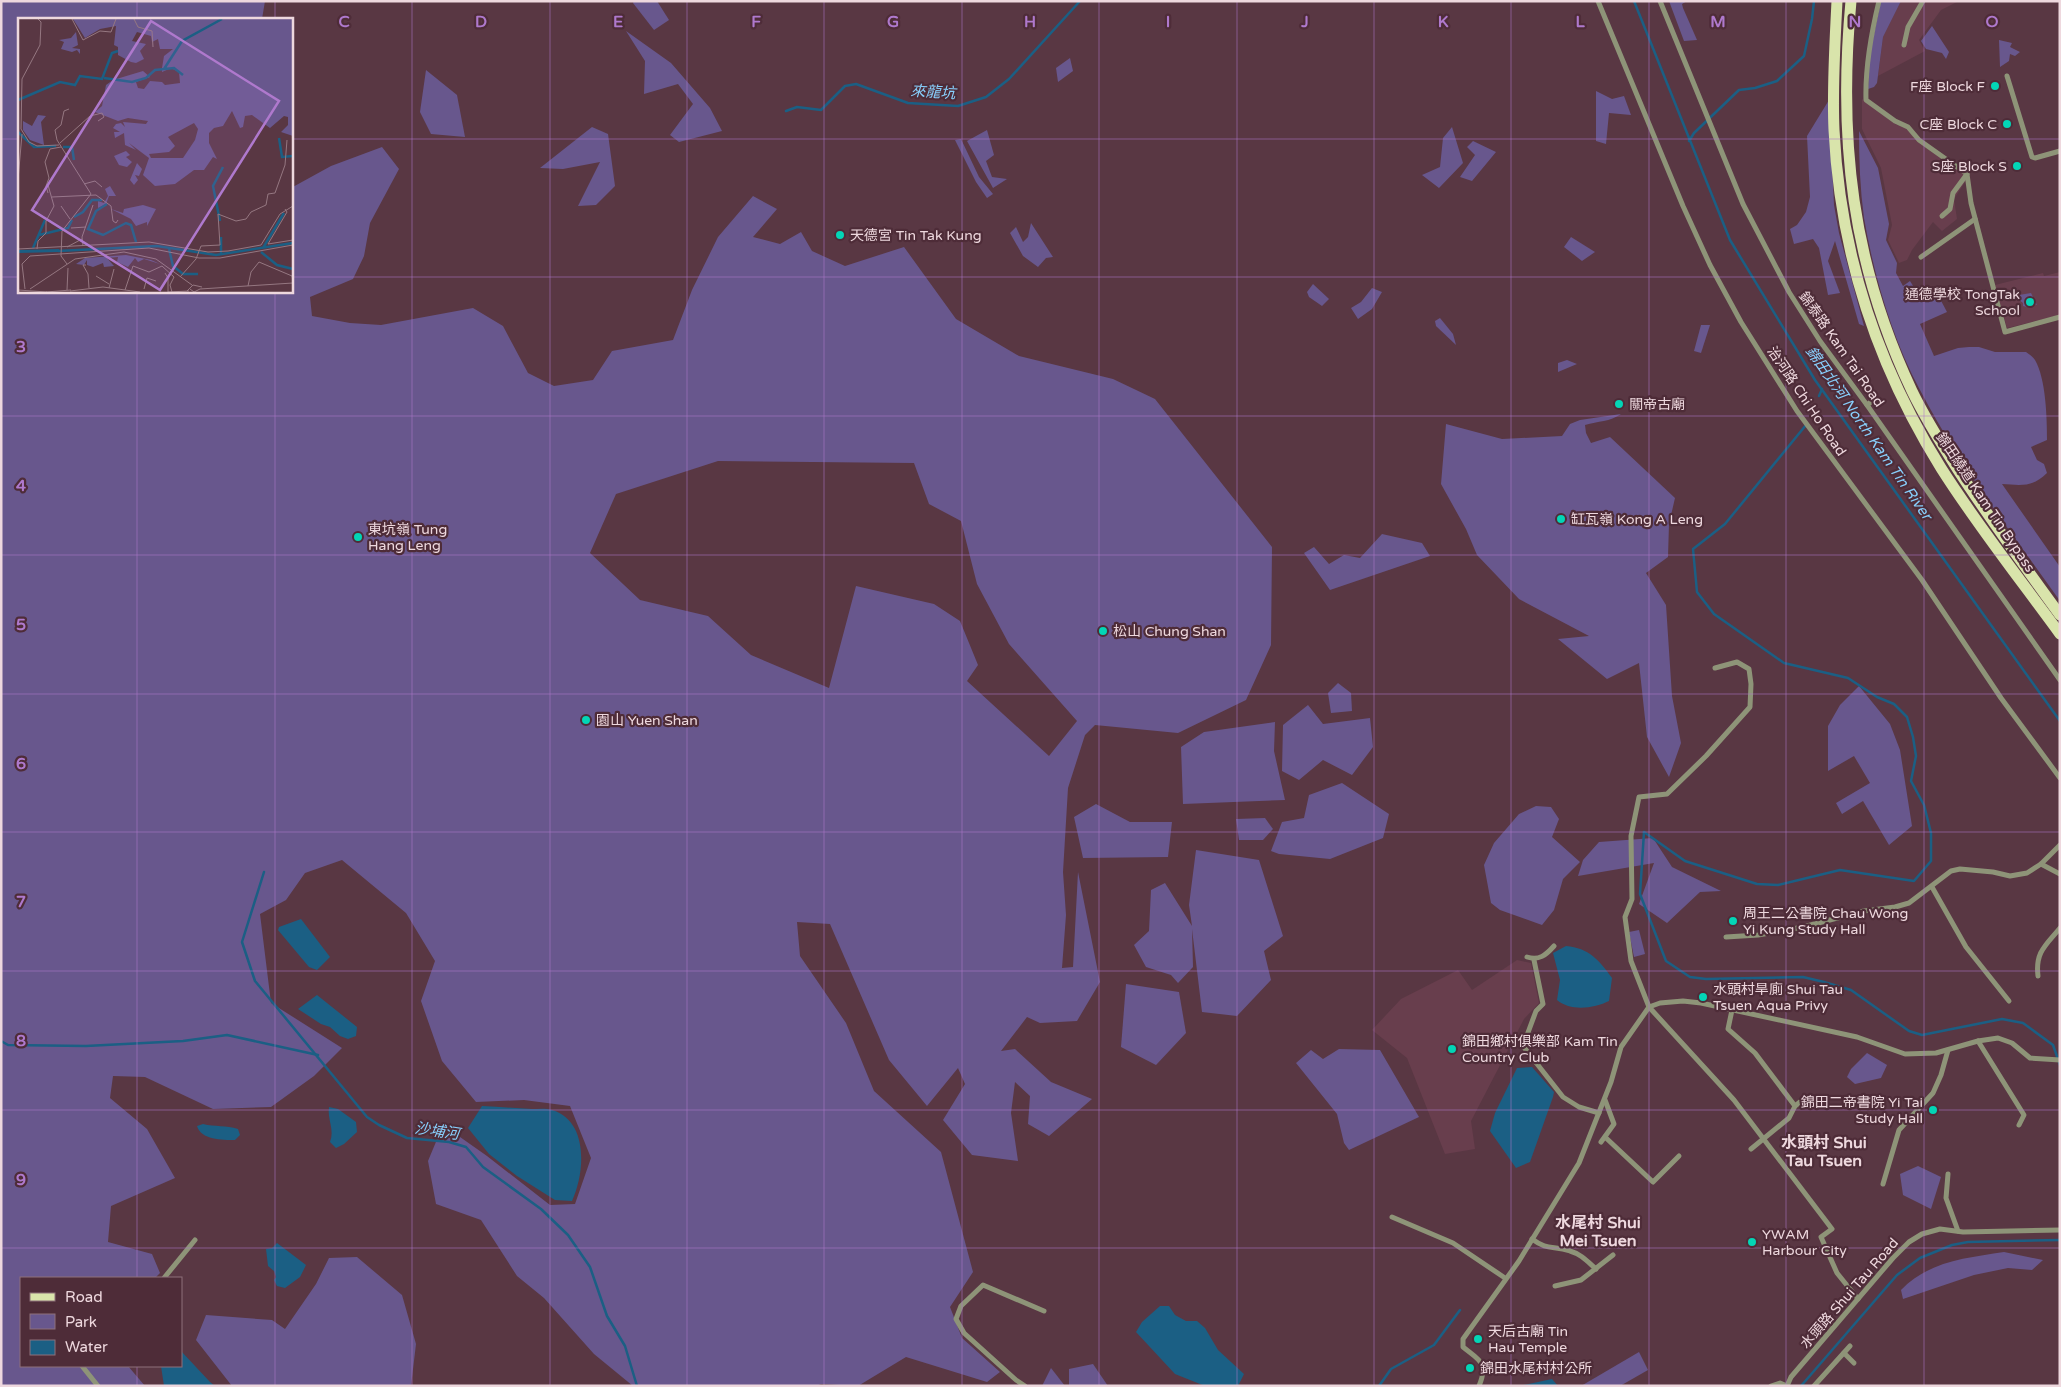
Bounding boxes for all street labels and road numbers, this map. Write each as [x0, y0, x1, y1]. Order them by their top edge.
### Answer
street label: 錦泰路 Kam Tai Road [1795, 288, 1888, 410]
street label: 治河路 Chi Ho Road [1764, 343, 1850, 459]
street label: 錦田繞道 Kam Tin Bypass [1933, 429, 2039, 575]
street label: 水頭路 Shui Tau Road [1797, 1235, 1902, 1352]

